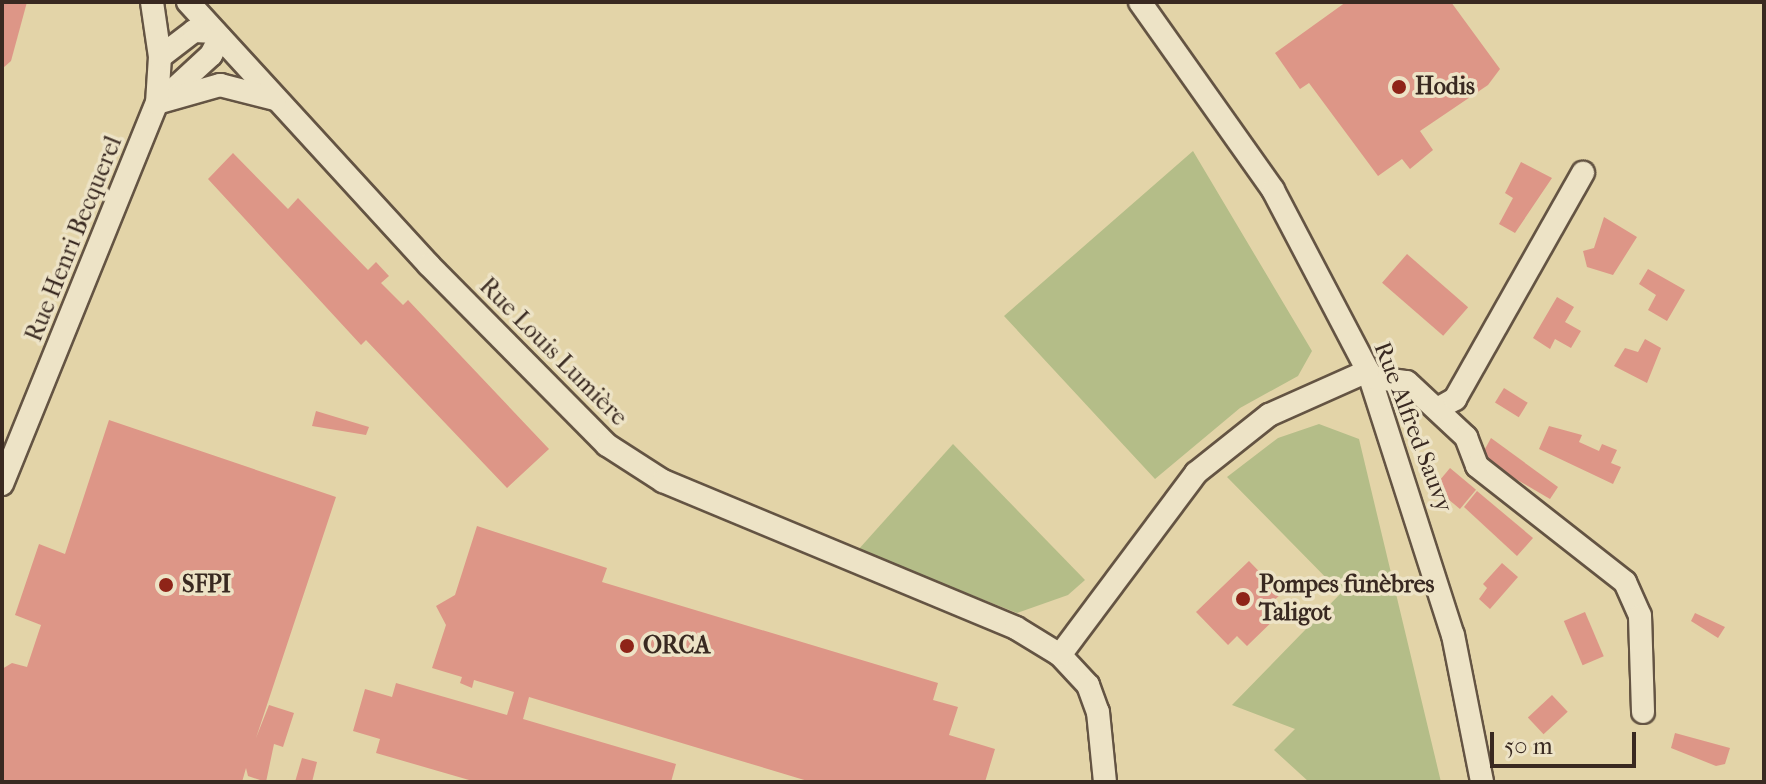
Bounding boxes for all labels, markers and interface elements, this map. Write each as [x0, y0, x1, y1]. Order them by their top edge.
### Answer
place label: Hodis [1415, 73, 1475, 101]
marker: Hodis [1390, 78, 1408, 96]
street label: Rue Henri Becquerel [20, 132, 128, 346]
street label: Rue Louis Lumière [473, 272, 633, 432]
street label: Rue Alfred Sauvy [1367, 338, 1459, 516]
place label: SFPI [182, 571, 231, 599]
place label: Pompes funèbres Taligot [1259, 571, 1434, 627]
marker: SFPI [157, 576, 175, 594]
marker: Pompes funèbres Taligot [1234, 590, 1252, 608]
place label: ORCA [643, 632, 710, 660]
marker: ORCA [618, 637, 636, 655]
scale bar [1494, 716, 1640, 766]
text: 50 m [1504, 732, 1553, 760]

